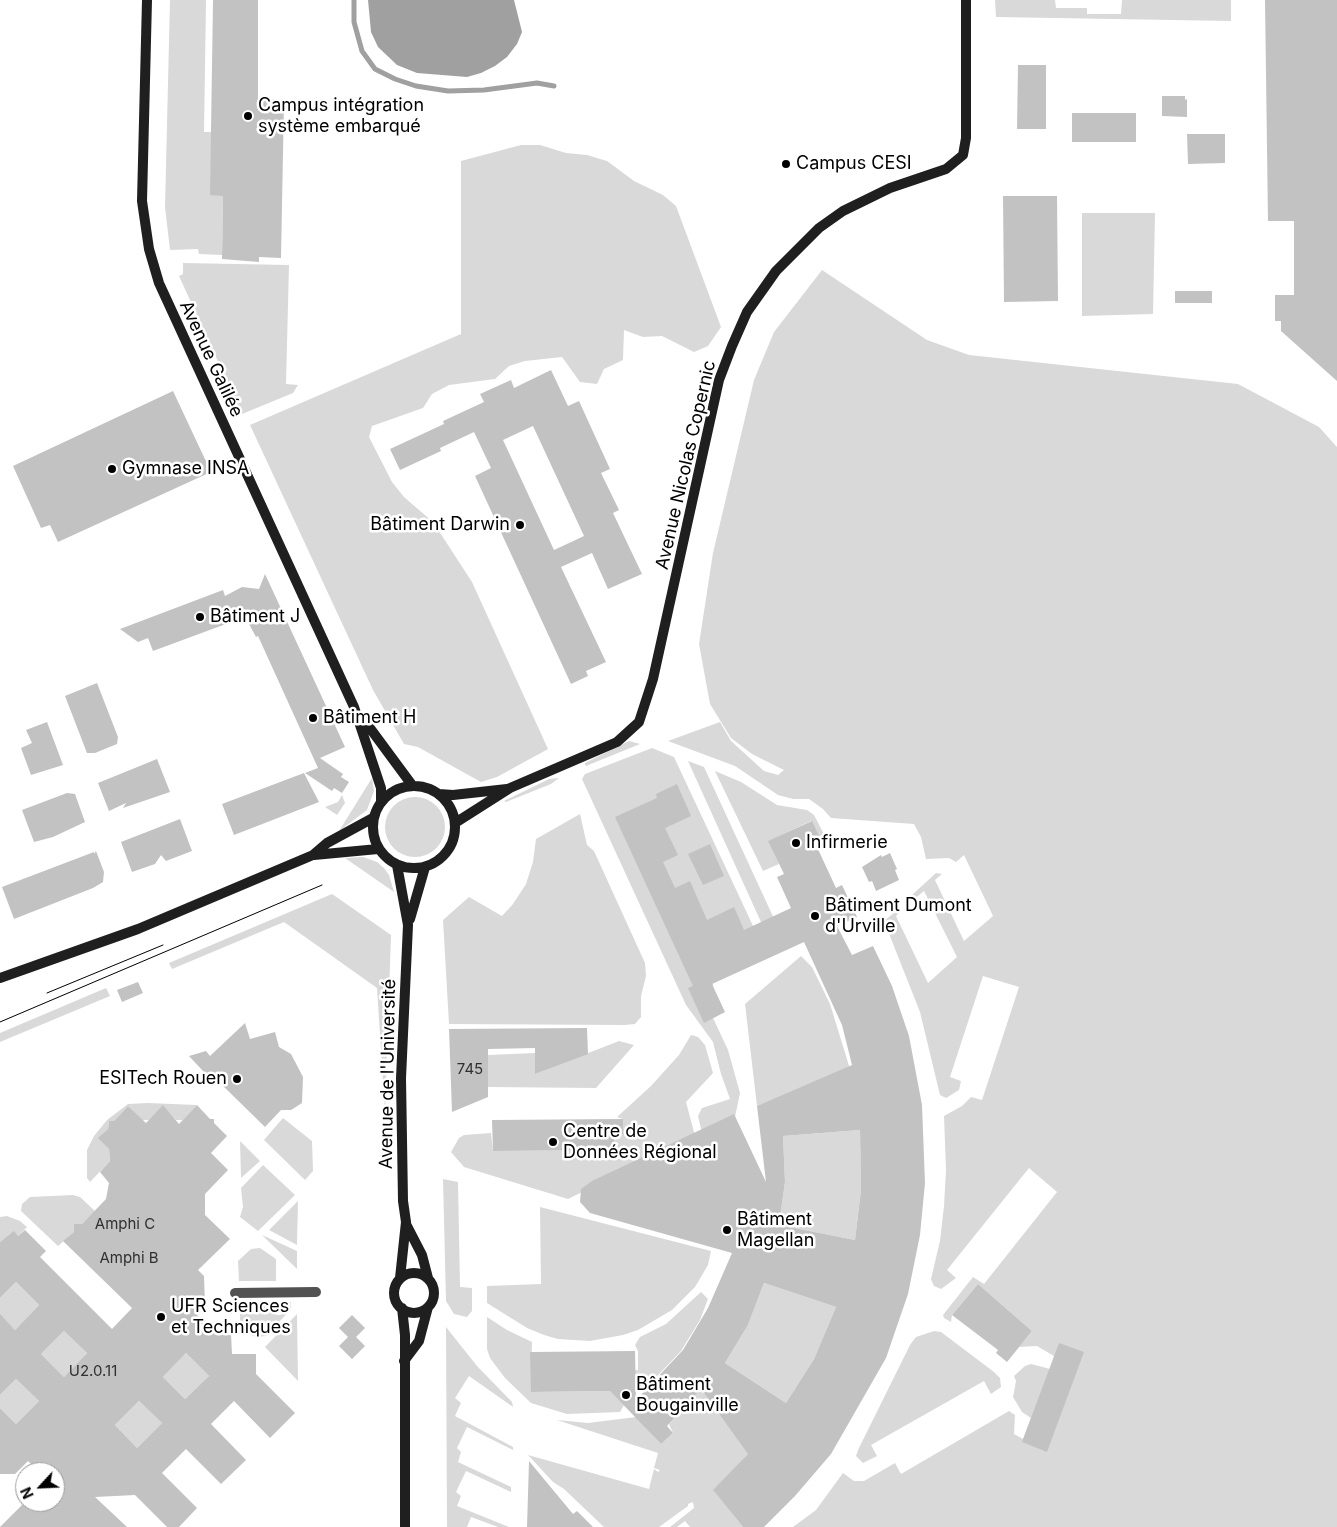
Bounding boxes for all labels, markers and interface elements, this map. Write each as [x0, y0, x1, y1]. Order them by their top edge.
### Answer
place label: Campus intégration système embarqué [258, 95, 424, 138]
marker: Campus intégration système embarqué [242, 110, 254, 122]
place label: Campus CESI [796, 153, 912, 175]
marker: Campus CESI [780, 158, 792, 170]
street label: Avenue Galilée [175, 297, 247, 421]
street label: Avenue Nicolas Copernic [651, 358, 721, 572]
place label: Gymnase INSA [122, 458, 249, 480]
marker: Gymnase INSA [106, 463, 118, 475]
place label: Bâtiment Darwin [370, 514, 510, 536]
marker: Bâtiment Darwin [514, 519, 526, 531]
place label: Bâtiment J [210, 606, 300, 628]
marker: Bâtiment J [194, 611, 206, 623]
place label: Bâtiment H [323, 707, 416, 729]
marker: Bâtiment H [307, 712, 319, 724]
place label: Infirmerie [806, 832, 888, 854]
marker: Infirmerie [790, 837, 802, 849]
place label: Bâtiment Dumont d'Urville [825, 895, 972, 938]
marker: Bâtiment Dumont d'Urville [809, 910, 821, 922]
street label: Avenue de l'Université [376, 979, 400, 1169]
house number: 745 [457, 1060, 483, 1078]
place label: ESITech Rouen [99, 1068, 227, 1090]
marker: ESITech Rouen [231, 1073, 243, 1085]
place label: Centre de Données Régional [563, 1121, 717, 1164]
marker: Centre de Données Régional [547, 1136, 559, 1148]
place label: Bâtiment Magellan [737, 1209, 814, 1252]
house number: Amphi C [95, 1215, 155, 1233]
marker: Bâtiment Magellan [721, 1224, 733, 1236]
house number: Amphi B [99, 1249, 159, 1267]
place label: UFR Sciences et Techniques [171, 1296, 291, 1338]
marker: UFR Sciences et Techniques [155, 1311, 167, 1323]
house number: U2.0.11 [69, 1362, 117, 1380]
place label: Bâtiment Bougainville [636, 1374, 739, 1416]
marker: Bâtiment Bougainville [620, 1389, 632, 1401]
north arrow [15, 1462, 65, 1512]
text: N [17, 1485, 37, 1502]

